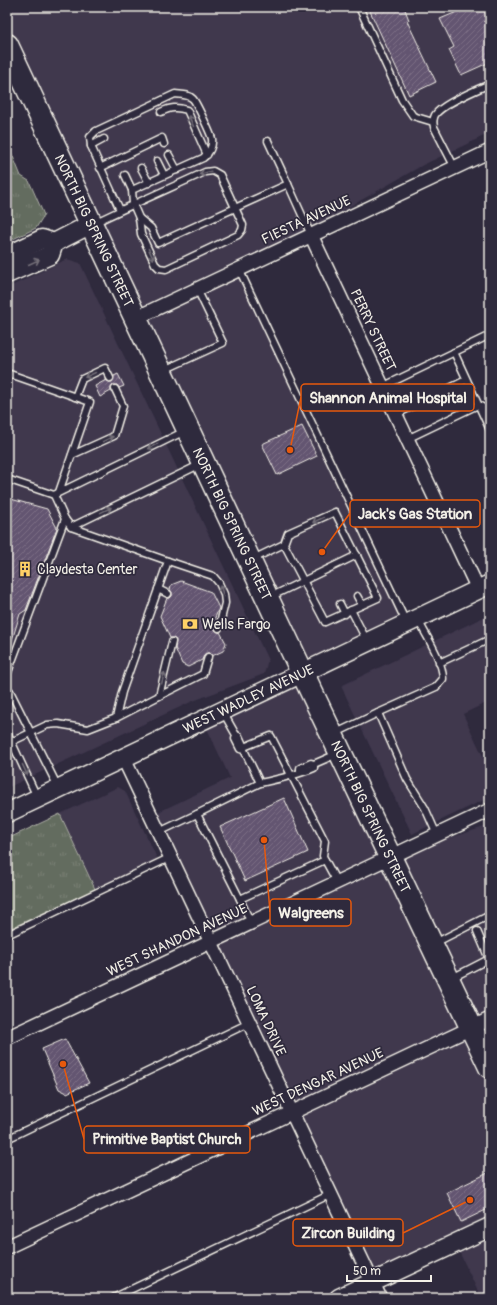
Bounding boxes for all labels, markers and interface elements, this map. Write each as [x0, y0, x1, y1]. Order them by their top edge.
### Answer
one-way arrow [187, 115, 195, 127]
street label: NORTH BIG SPRING STREET [51, 152, 138, 310]
one-way arrow [198, 170, 211, 177]
street label: FIESTA AVENUE [259, 192, 353, 248]
one-way arrow [148, 248, 155, 260]
one-way arrow [27, 258, 39, 265]
street label: PERRY STREET [347, 286, 400, 374]
one-way arrow [85, 372, 97, 379]
callout: Shannon Animal Hospital [301, 384, 474, 411]
text: Shannon Animal Hospital [309, 389, 467, 408]
one-way arrow [101, 435, 113, 442]
one-way arrow [147, 443, 159, 450]
street label: NORTH BIG SPRING STREET [189, 445, 275, 603]
callout: Jack's Gas Station [350, 500, 480, 527]
text: Jack's Gas Station [358, 505, 473, 524]
one-way arrow [100, 506, 112, 513]
one-way arrow [312, 517, 324, 524]
building icon: Claydesta Center [16, 560, 34, 578]
place label: Claydesta Center [37, 561, 137, 578]
one-way arrow [218, 584, 225, 597]
bank icon: Wells Fargo [181, 615, 199, 633]
place label: Wells Fargo [202, 616, 271, 633]
street label: WEST WADLEY AVENUE [180, 660, 316, 737]
one-way arrow [160, 671, 167, 684]
street label: NORTH BIG SPRING STREET [327, 738, 414, 896]
one-way arrow [21, 764, 29, 776]
callout: Walgreens [270, 899, 351, 926]
street label: WEST SHANDON AVENUE [104, 900, 250, 980]
text: Walgreens [278, 904, 344, 923]
street label: LOMA DRIVE [242, 983, 290, 1059]
street label: WEST DENGAR AVENUE [250, 1044, 386, 1120]
callout: Primitive Baptist Church [84, 1126, 250, 1153]
text: Primitive Baptist Church [92, 1130, 242, 1149]
callout: Zircon Building [293, 1219, 403, 1246]
text: Zircon Building [301, 1224, 395, 1243]
scale bar [347, 1257, 431, 1283]
text: 50 m [353, 1264, 381, 1279]

